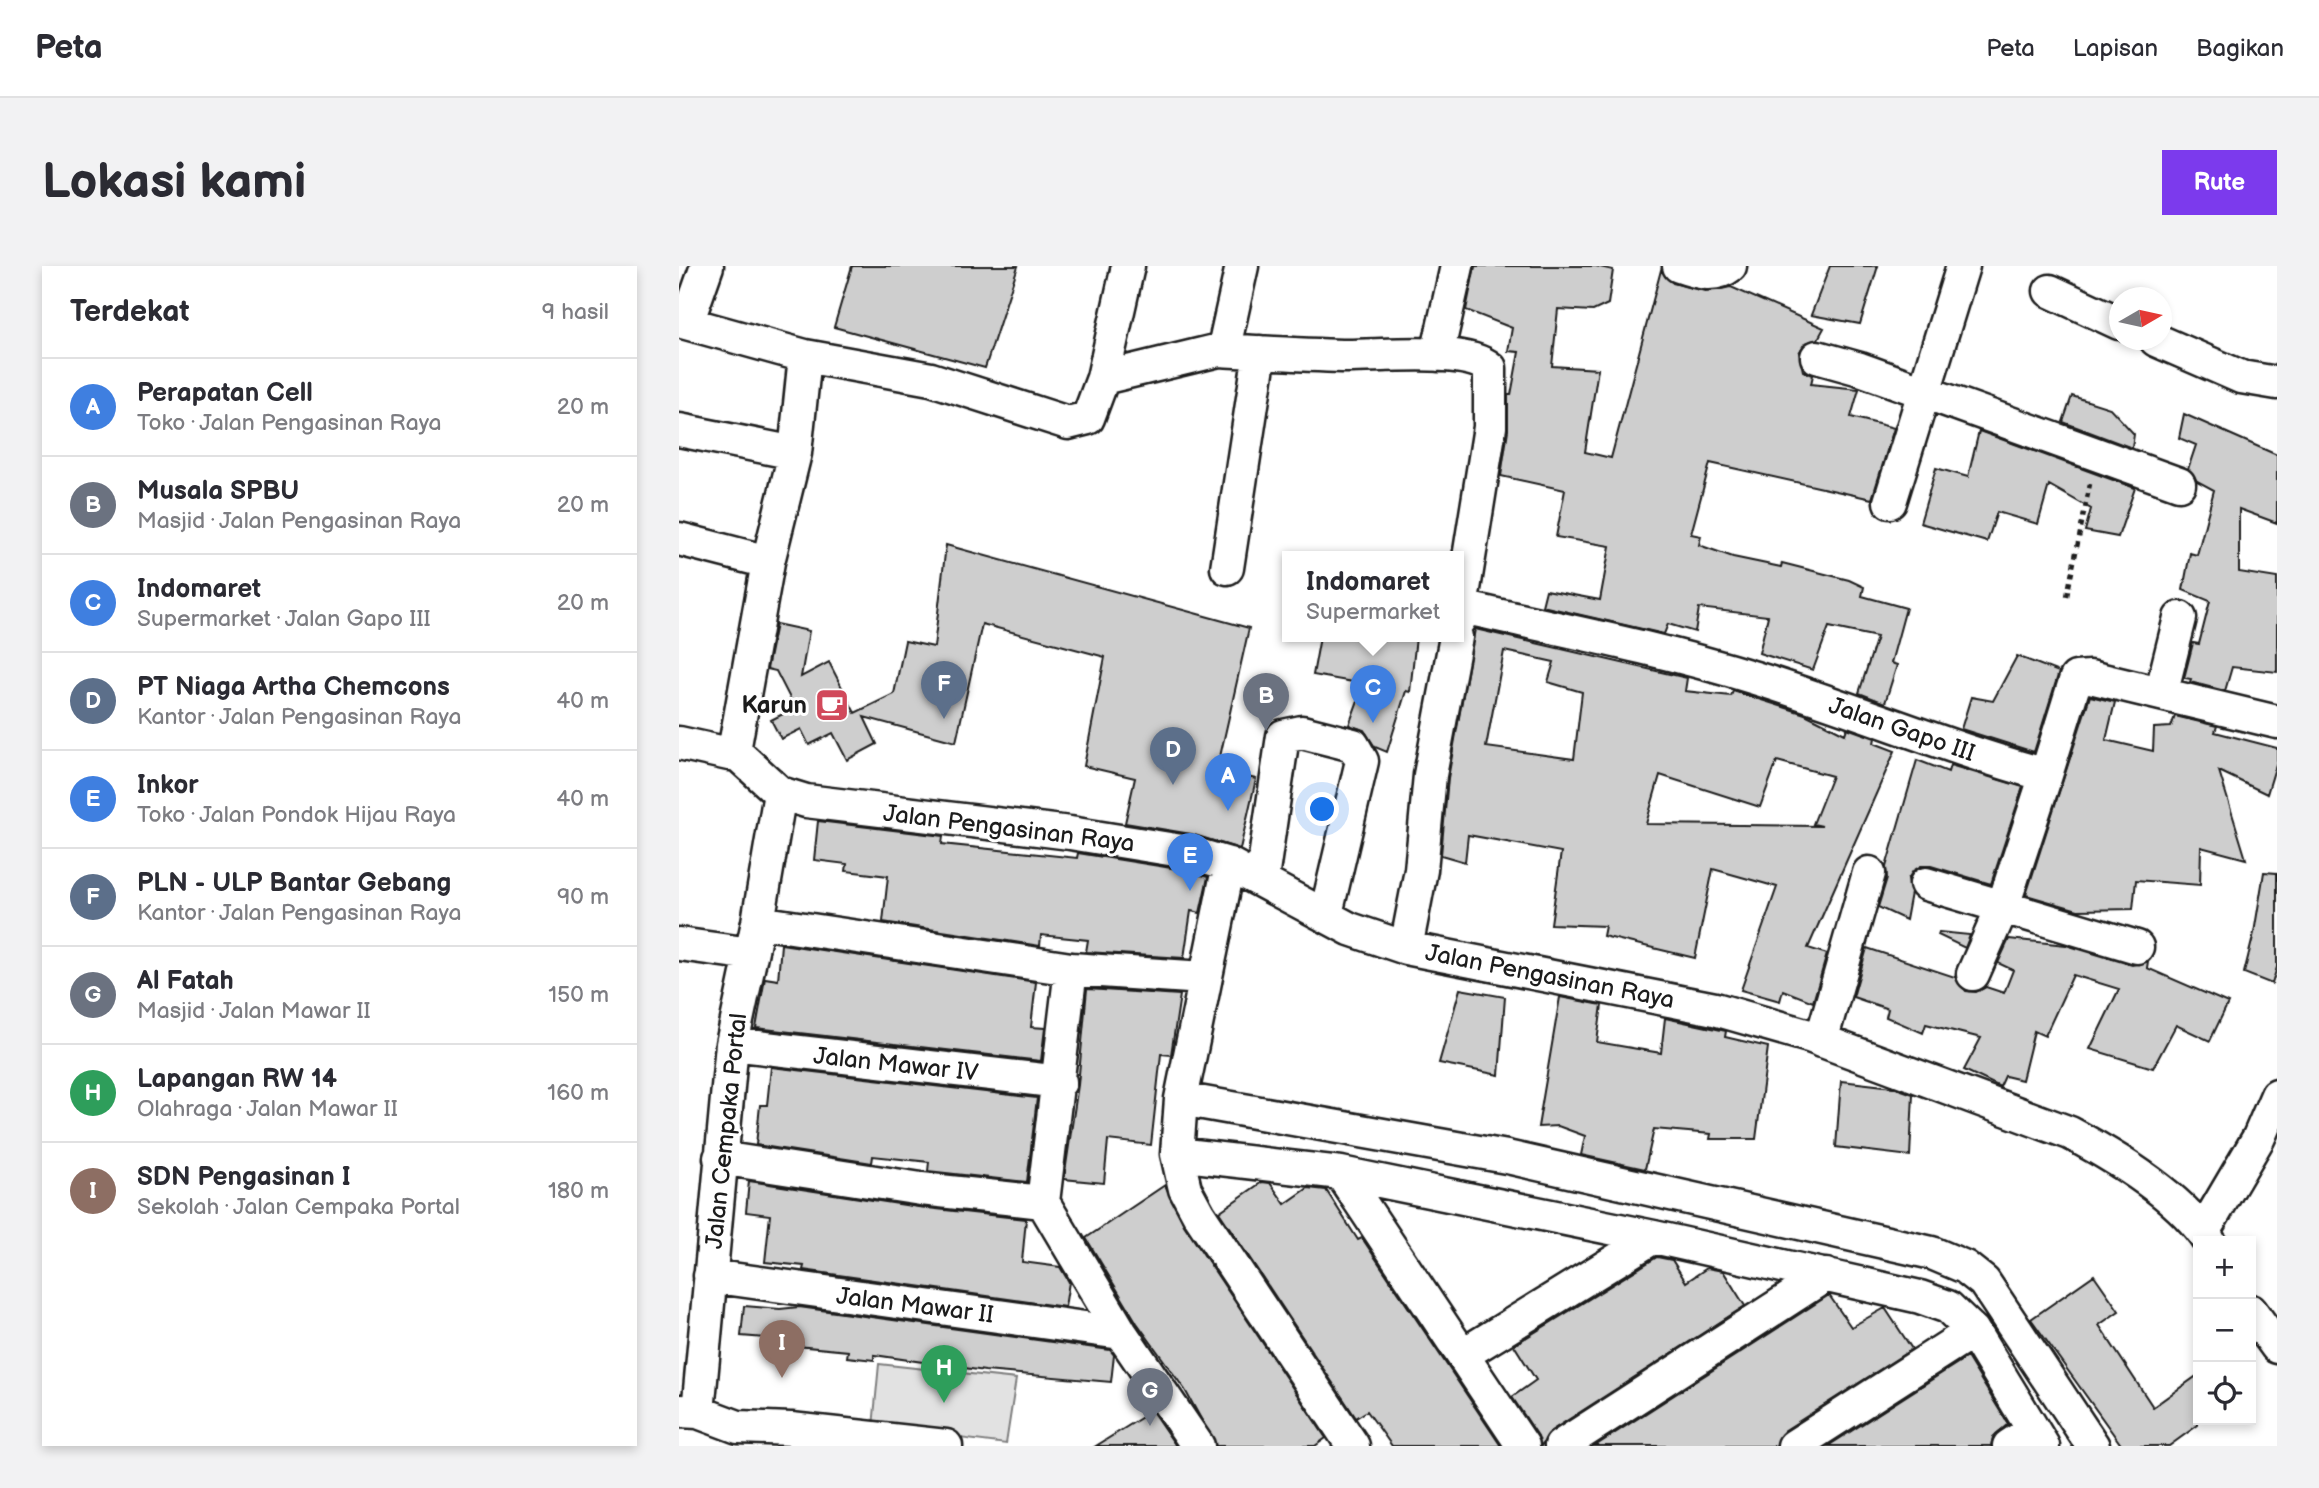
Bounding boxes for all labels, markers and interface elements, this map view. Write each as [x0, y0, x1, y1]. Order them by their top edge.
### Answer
text: Peta [35, 28, 103, 68]
text: Peta [1986, 34, 2035, 63]
text: Lapisan [2073, 34, 2158, 63]
text: Bagikan [2196, 34, 2284, 63]
button: Rute [2162, 150, 2277, 215]
text: Lokasi kami [42, 153, 306, 212]
north arrow [2109, 287, 2172, 350]
text: Terdekat [70, 294, 189, 330]
text: 9 hasil [542, 298, 609, 326]
text: Perapatan Cell [137, 378, 313, 409]
text: A [86, 393, 100, 421]
text: 20 m [557, 393, 609, 421]
text: Toko · Jalan Pengasinan Raya [137, 409, 442, 437]
text: Musala SPBU [137, 476, 299, 507]
text: B [85, 491, 101, 519]
text: 20 m [557, 491, 609, 519]
text: Masjid · Jalan Pengasinan Raya [137, 507, 461, 535]
popup [1282, 551, 1464, 642]
text: Indomaret [1306, 567, 1430, 598]
text: Indomaret [137, 574, 261, 605]
text: C [85, 589, 101, 617]
text: 20 m [557, 589, 609, 617]
text: Supermarket [1306, 598, 1440, 626]
text: Supermarket · Jalan Gapo III [137, 605, 431, 633]
pin: F [921, 661, 967, 719]
pin: C [1350, 665, 1396, 723]
text: PT Niaga Artha Chemcons [137, 672, 450, 703]
pin: B [1243, 673, 1289, 731]
cafe icon: Karun [813, 686, 851, 724]
text: D [85, 687, 101, 715]
text: 40 m [556, 687, 609, 715]
place label: Karun [741, 691, 807, 720]
street label: Jalan Gapo III [1825, 691, 1979, 768]
text: Kantor · Jalan Pengasinan Raya [137, 703, 461, 731]
pin: D [1150, 727, 1196, 785]
pin: A [1205, 753, 1251, 811]
text: Inkor [137, 770, 199, 801]
text: E [86, 785, 100, 813]
text: 40 m [556, 785, 609, 813]
your location [1305, 792, 1339, 826]
street label: Jalan Pengasinan Raya [882, 799, 1136, 858]
text: Toko · Jalan Pondok Hijau Raya [137, 801, 456, 829]
pin: E [1167, 833, 1213, 891]
text: PLN - ULP Bantar Gebang [137, 868, 451, 899]
text: F [86, 883, 100, 911]
text: 90 m [557, 883, 609, 911]
text: Kantor · Jalan Pengasinan Raya [137, 899, 461, 927]
street label: Jalan Pengasinan Raya [1423, 938, 1677, 1015]
text: Al Fatah [137, 966, 234, 997]
text: G [85, 981, 101, 1009]
text: 150 m [548, 981, 609, 1009]
text: Masjid · Jalan Mawar II [137, 997, 371, 1025]
street label: Jalan Cempaka Portal [700, 1012, 753, 1250]
street label: Jalan Mawar IV [812, 1041, 980, 1088]
text: Lapangan RW 14 [137, 1064, 337, 1095]
text: H [84, 1079, 102, 1107]
text: 160 m [547, 1079, 609, 1107]
text: Olahraga · Jalan Mawar II [137, 1095, 398, 1123]
text: SDN Pengasinan I [137, 1162, 351, 1193]
text: I [89, 1177, 97, 1205]
text: 180 m [548, 1177, 609, 1205]
text: Sekolah · Jalan Cempaka Portal [137, 1193, 460, 1221]
map controls [2193, 1236, 2256, 1425]
button: + [2193, 1236, 2256, 1299]
street label: Jalan Mawar II [835, 1281, 995, 1330]
button: − [2193, 1299, 2256, 1362]
pin: I [759, 1320, 805, 1378]
pin: H [921, 1345, 967, 1403]
button: locate [2193, 1362, 2256, 1425]
pin: G [1127, 1368, 1173, 1426]

